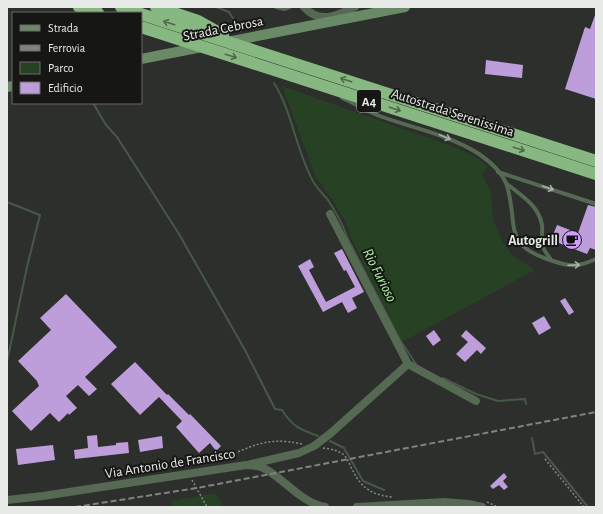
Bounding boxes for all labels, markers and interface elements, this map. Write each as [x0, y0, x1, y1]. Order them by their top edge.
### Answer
legend [12, 12, 142, 104]
street label: Strada Cebrosa [182, 14, 265, 44]
one-way arrow [162, 19, 175, 26]
text: Strada [48, 22, 79, 34]
text: Ferrovia [48, 42, 86, 54]
one-way arrow [225, 53, 238, 60]
text: Parco [48, 62, 74, 74]
one-way arrow [340, 76, 352, 84]
text: Edificio [48, 82, 83, 94]
street label: Autostrada Serenissima [389, 86, 516, 140]
road number: A4 [357, 90, 381, 112]
one-way arrow [388, 106, 401, 113]
one-way arrow [438, 134, 450, 141]
one-way arrow [512, 146, 524, 154]
one-way arrow [542, 184, 554, 192]
cafe icon: Autogrill [561, 229, 583, 251]
place label: Autogrill [508, 234, 558, 248]
water label: Rio Furioso [360, 246, 399, 304]
one-way arrow [567, 261, 580, 269]
street label: Via Antonio de Francisco [104, 447, 236, 481]

